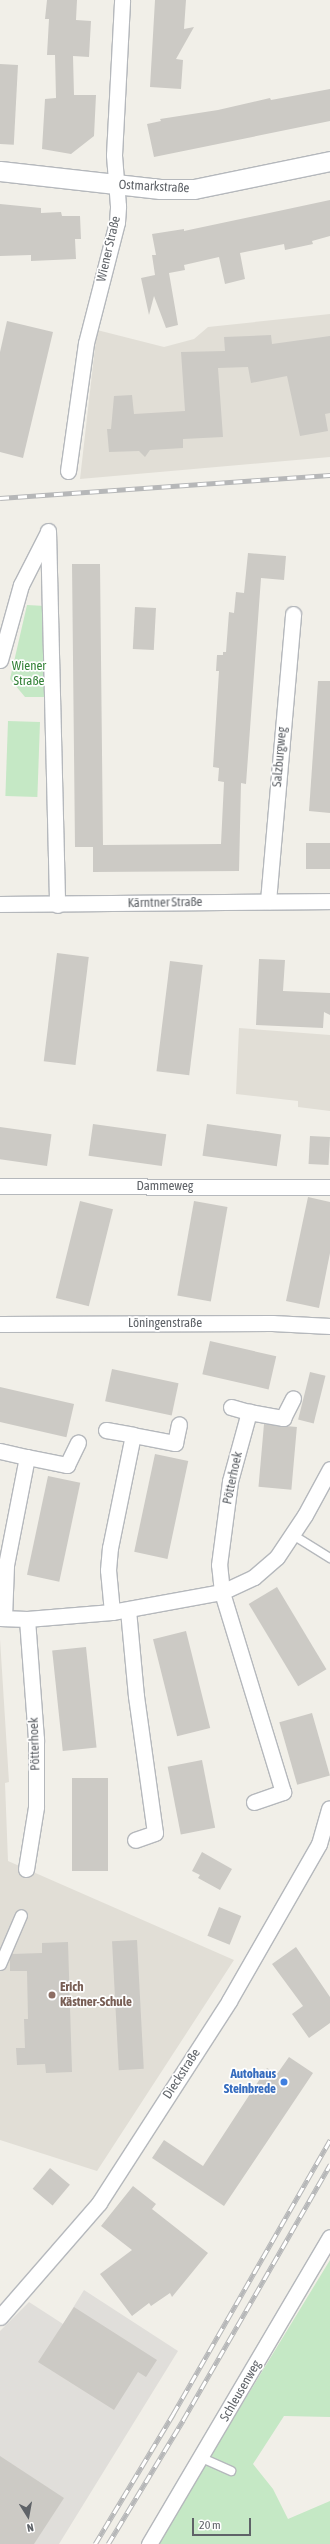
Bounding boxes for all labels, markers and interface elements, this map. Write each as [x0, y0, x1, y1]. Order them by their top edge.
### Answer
street label: Ostmarkstraße [118, 177, 190, 197]
street label: Wiener Straße [94, 215, 124, 283]
park label: Wiener Straße [12, 659, 46, 690]
street label: Salzburgweg [270, 726, 290, 788]
street label: Kärntner Straße [128, 895, 202, 911]
street label: Dammeweg [137, 1178, 193, 1194]
street label: Löningenstraße [128, 1315, 202, 1331]
street label: Pötterhoek [220, 1450, 246, 1506]
street label: Pötterhoek [26, 1717, 44, 1771]
place label: Erich Kästner-Schule [60, 1980, 132, 2011]
marker: Erich Kästner-Schule [47, 1990, 57, 2000]
street label: Dieckstraße [160, 2046, 204, 2102]
place label: Autohaus Steinbrede [224, 2067, 276, 2098]
marker: Autohaus Steinbrede [279, 2077, 289, 2087]
street label: Schleusenweg [217, 2358, 265, 2424]
north arrow [8, 2496, 48, 2536]
scale bar [194, 2510, 253, 2536]
text: 20 m [199, 2518, 221, 2532]
text: N [26, 2521, 35, 2534]

